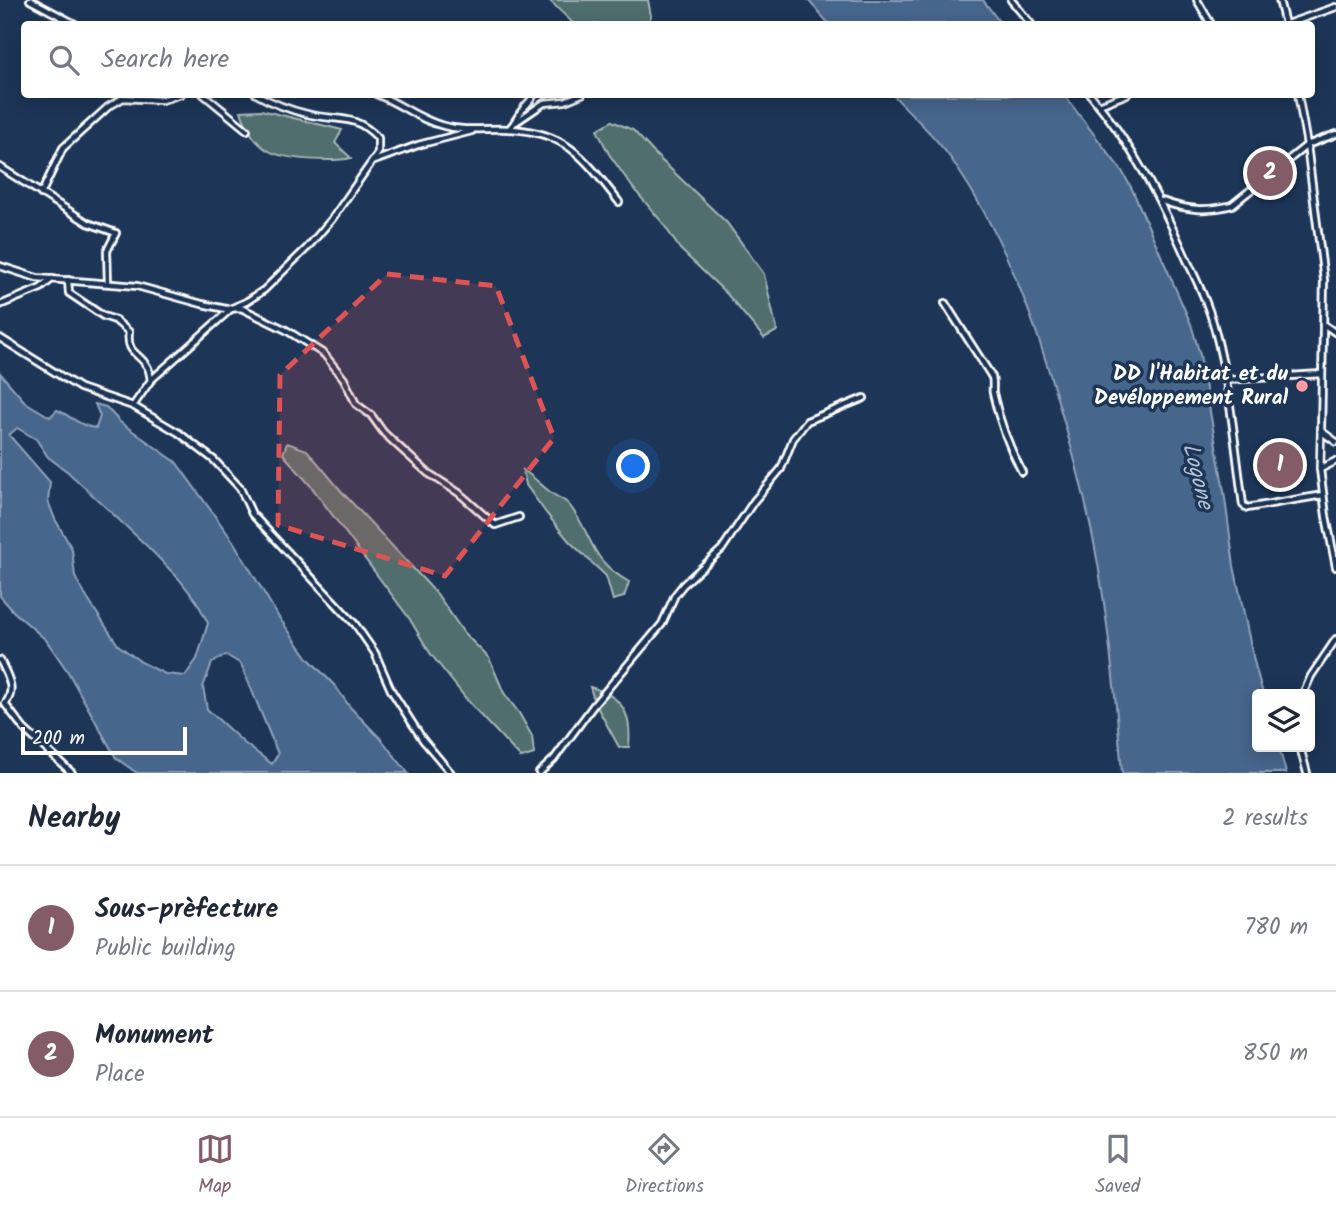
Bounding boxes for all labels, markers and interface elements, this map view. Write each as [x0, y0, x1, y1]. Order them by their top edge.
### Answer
search box [21, 21, 1315, 98]
text: Search here [101, 39, 229, 81]
icon: search [45, 41, 83, 79]
pin: 2 [1247, 147, 1293, 199]
place label: DD l'Habitat et du Devéloppement Rural [1094, 358, 1289, 415]
marker: DD l'Habitat et du Devéloppement Rural [1294, 378, 1310, 394]
water label: Logone [1171, 439, 1223, 515]
pin: 1 [1257, 439, 1303, 491]
your location [616, 449, 650, 483]
map controls [1252, 689, 1315, 752]
button: layers [1252, 689, 1315, 752]
scale bar [21, 724, 187, 756]
text: 200 m [32, 724, 85, 754]
text: Nearby [28, 795, 120, 843]
text: 2 results [1222, 801, 1308, 837]
text: Sous-prèfecture [95, 889, 278, 931]
text: 1 [48, 910, 54, 946]
text: 780 m [1245, 910, 1308, 946]
text: Public building [95, 931, 236, 967]
text: Monument [95, 1015, 214, 1057]
text: 2 [44, 1036, 58, 1072]
text: 850 m [1243, 1036, 1308, 1072]
text: Place [95, 1057, 145, 1093]
tab: Map [196, 1130, 234, 1202]
tab: Directions [625, 1130, 704, 1202]
tab: Saved [1095, 1130, 1140, 1202]

